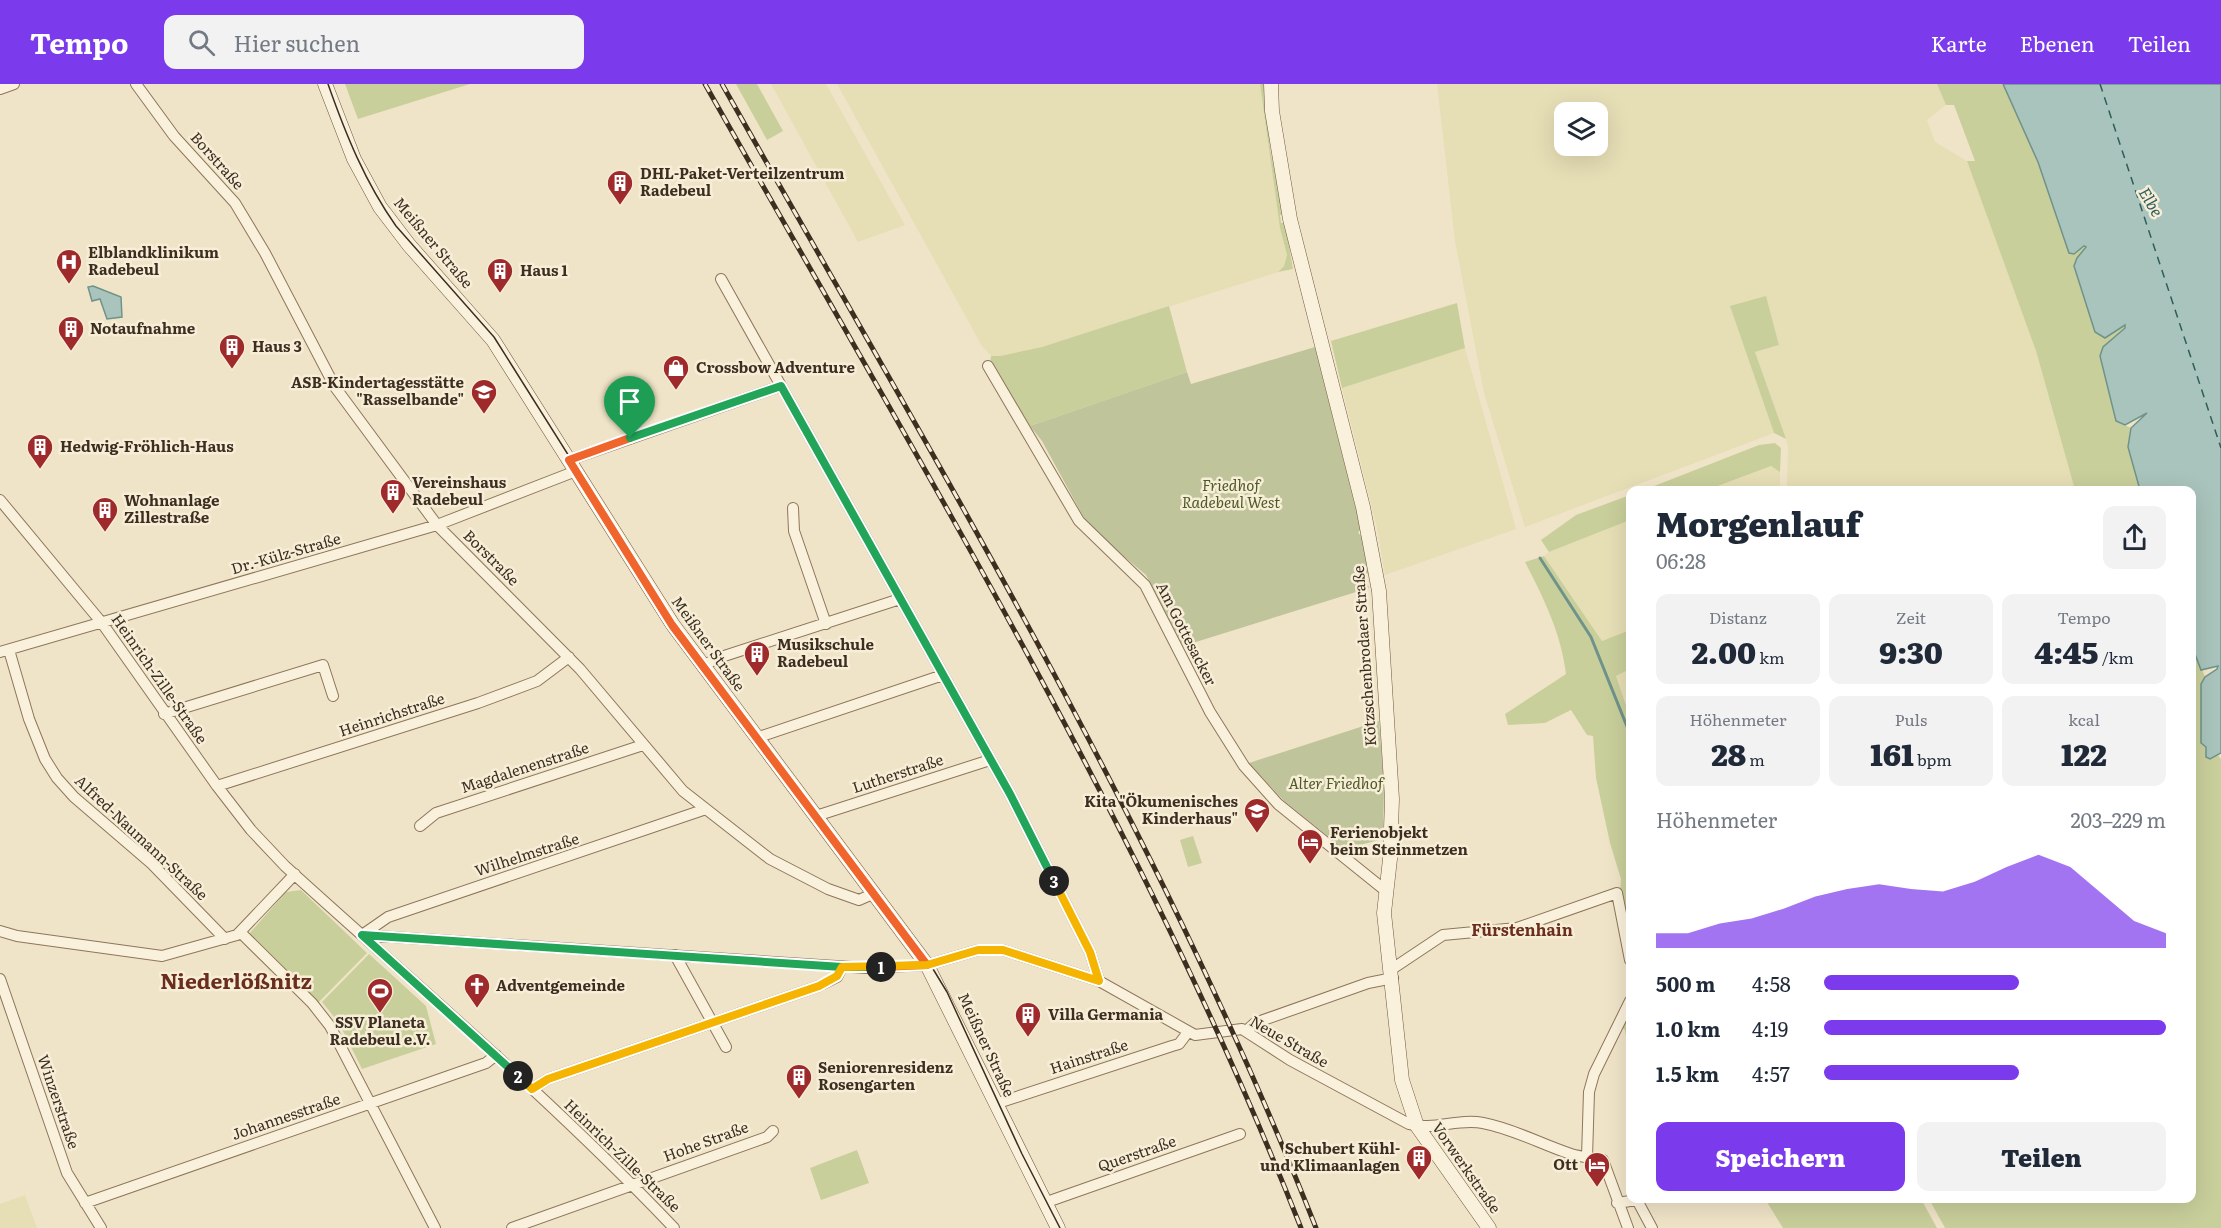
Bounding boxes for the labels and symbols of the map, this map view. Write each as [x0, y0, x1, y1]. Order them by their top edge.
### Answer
street label: Borstraße [186, 126, 251, 194]
place label: DHL-Paket-Verteilzentrum Radebeul [640, 161, 845, 201]
building icon: DHL-Paket-Verteilzentrum Radebeul [605, 168, 635, 206]
water label: Elbe [2134, 182, 2170, 221]
street label: Meißner Straße [389, 191, 479, 293]
place label: Elblandklinikum Radebeul [88, 240, 219, 280]
hospital icon: Elblandklinikum Radebeul [54, 247, 84, 285]
building icon: Haus 1 [485, 256, 515, 294]
place label: Haus 1 [520, 258, 568, 281]
building icon: Notaufnahme [56, 314, 86, 352]
place label: Notaufnahme [90, 316, 196, 339]
building icon: Haus 3 [217, 332, 247, 370]
place label: Haus 3 [252, 334, 302, 357]
shop icon: Crossbow Adventure [661, 353, 691, 391]
place label: Crossbow Adventure [696, 355, 855, 378]
place label: ASB-Kindertagesstätte "Rasselbande" [291, 370, 465, 410]
pin [604, 376, 655, 438]
school or university icon: ASB-Kindertagesstätte "Rasselbande" [469, 377, 499, 415]
building icon: Hedwig-Fröhlich-Haus [25, 432, 55, 470]
place label: Hedwig-Fröhlich-Haus [60, 434, 234, 457]
place label: Vereinshaus Radebeul [412, 470, 507, 510]
park label: Friedhof Radebeul West [1182, 473, 1280, 513]
building icon: Vereinshaus Radebeul [378, 477, 408, 515]
place label: Wohnanlage Zillestraße [124, 488, 220, 528]
building icon: Wohnanlage Zillestraße [90, 495, 120, 533]
street label: Borstraße [459, 524, 525, 590]
street label: Dr.-Külz-Straße [228, 526, 343, 579]
street label: Kötzschenbrodaer Straße [1346, 565, 1381, 747]
street label: Am Gottesacker [1151, 577, 1223, 689]
street label: Meißner Straße [667, 591, 752, 696]
street label: Heinrich-Zille-Straße [107, 608, 214, 748]
place label: Musikschule Radebeul [777, 632, 875, 672]
building icon: Musikschule Radebeul [742, 639, 772, 677]
street label: Heinrichstraße [336, 686, 447, 741]
street label: Magdalenenstraße [458, 735, 592, 798]
street label: Lutherstraße [849, 747, 946, 798]
street label: Alfred-Naumann-Straße [70, 769, 214, 905]
park label: Alter Friedhof [1289, 771, 1386, 794]
place label: Kita "Ökumenisches Kinderhaus" [1084, 789, 1239, 829]
school or university icon: Kita "Ökumenisches Kinderhaus" [1242, 796, 1272, 834]
place label: Ferienobjekt beim Steinmetzen [1330, 820, 1468, 860]
street label: Wilhelmstraße [471, 826, 582, 881]
hotel icon: Ferienobjekt beim Steinmetzen [1295, 827, 1325, 865]
pin: 3 [1039, 866, 1069, 896]
district label: Fürstenhain [1471, 917, 1573, 941]
pin: 1 [866, 952, 896, 982]
district label: Niederlößnitz [160, 964, 312, 995]
church icon: Adventgemeinde [462, 971, 492, 1009]
place label: Adventgemeinde [496, 973, 626, 996]
sports icon: SSV Planeta Radebeul e.V. [365, 976, 395, 1014]
street label: Meißner Straße [953, 988, 1022, 1101]
building icon: Villa Germania [1013, 1000, 1043, 1038]
place label: Villa Germania [1048, 1002, 1164, 1025]
street label: Neue Straße [1246, 1009, 1334, 1073]
place label: SSV Planeta Radebeul e.V. [330, 1010, 430, 1050]
street label: Hainstraße [1046, 1032, 1131, 1079]
street label: Winzerstraße [33, 1051, 86, 1152]
place label: Seniorenresidenz Rosengarten [818, 1055, 953, 1095]
pin: 2 [503, 1061, 533, 1091]
building icon: Seniorenresidenz Rosengarten [784, 1062, 814, 1100]
street label: Johannesstraße [228, 1086, 343, 1145]
street label: Heinrich-Zille-Straße [560, 1093, 687, 1217]
street label: Hohe Straße [660, 1114, 752, 1167]
street label: Vorwerkstraße [1427, 1117, 1507, 1218]
street label: Querstraße [1094, 1128, 1179, 1177]
place label: Schubert Kühl- und Klimaanlagen [1260, 1136, 1401, 1176]
building icon: Schubert Kühl- und Klimaanlagen [1404, 1143, 1434, 1181]
hotel icon: Ott [1582, 1150, 1612, 1188]
place label: Ott [1553, 1152, 1578, 1175]

